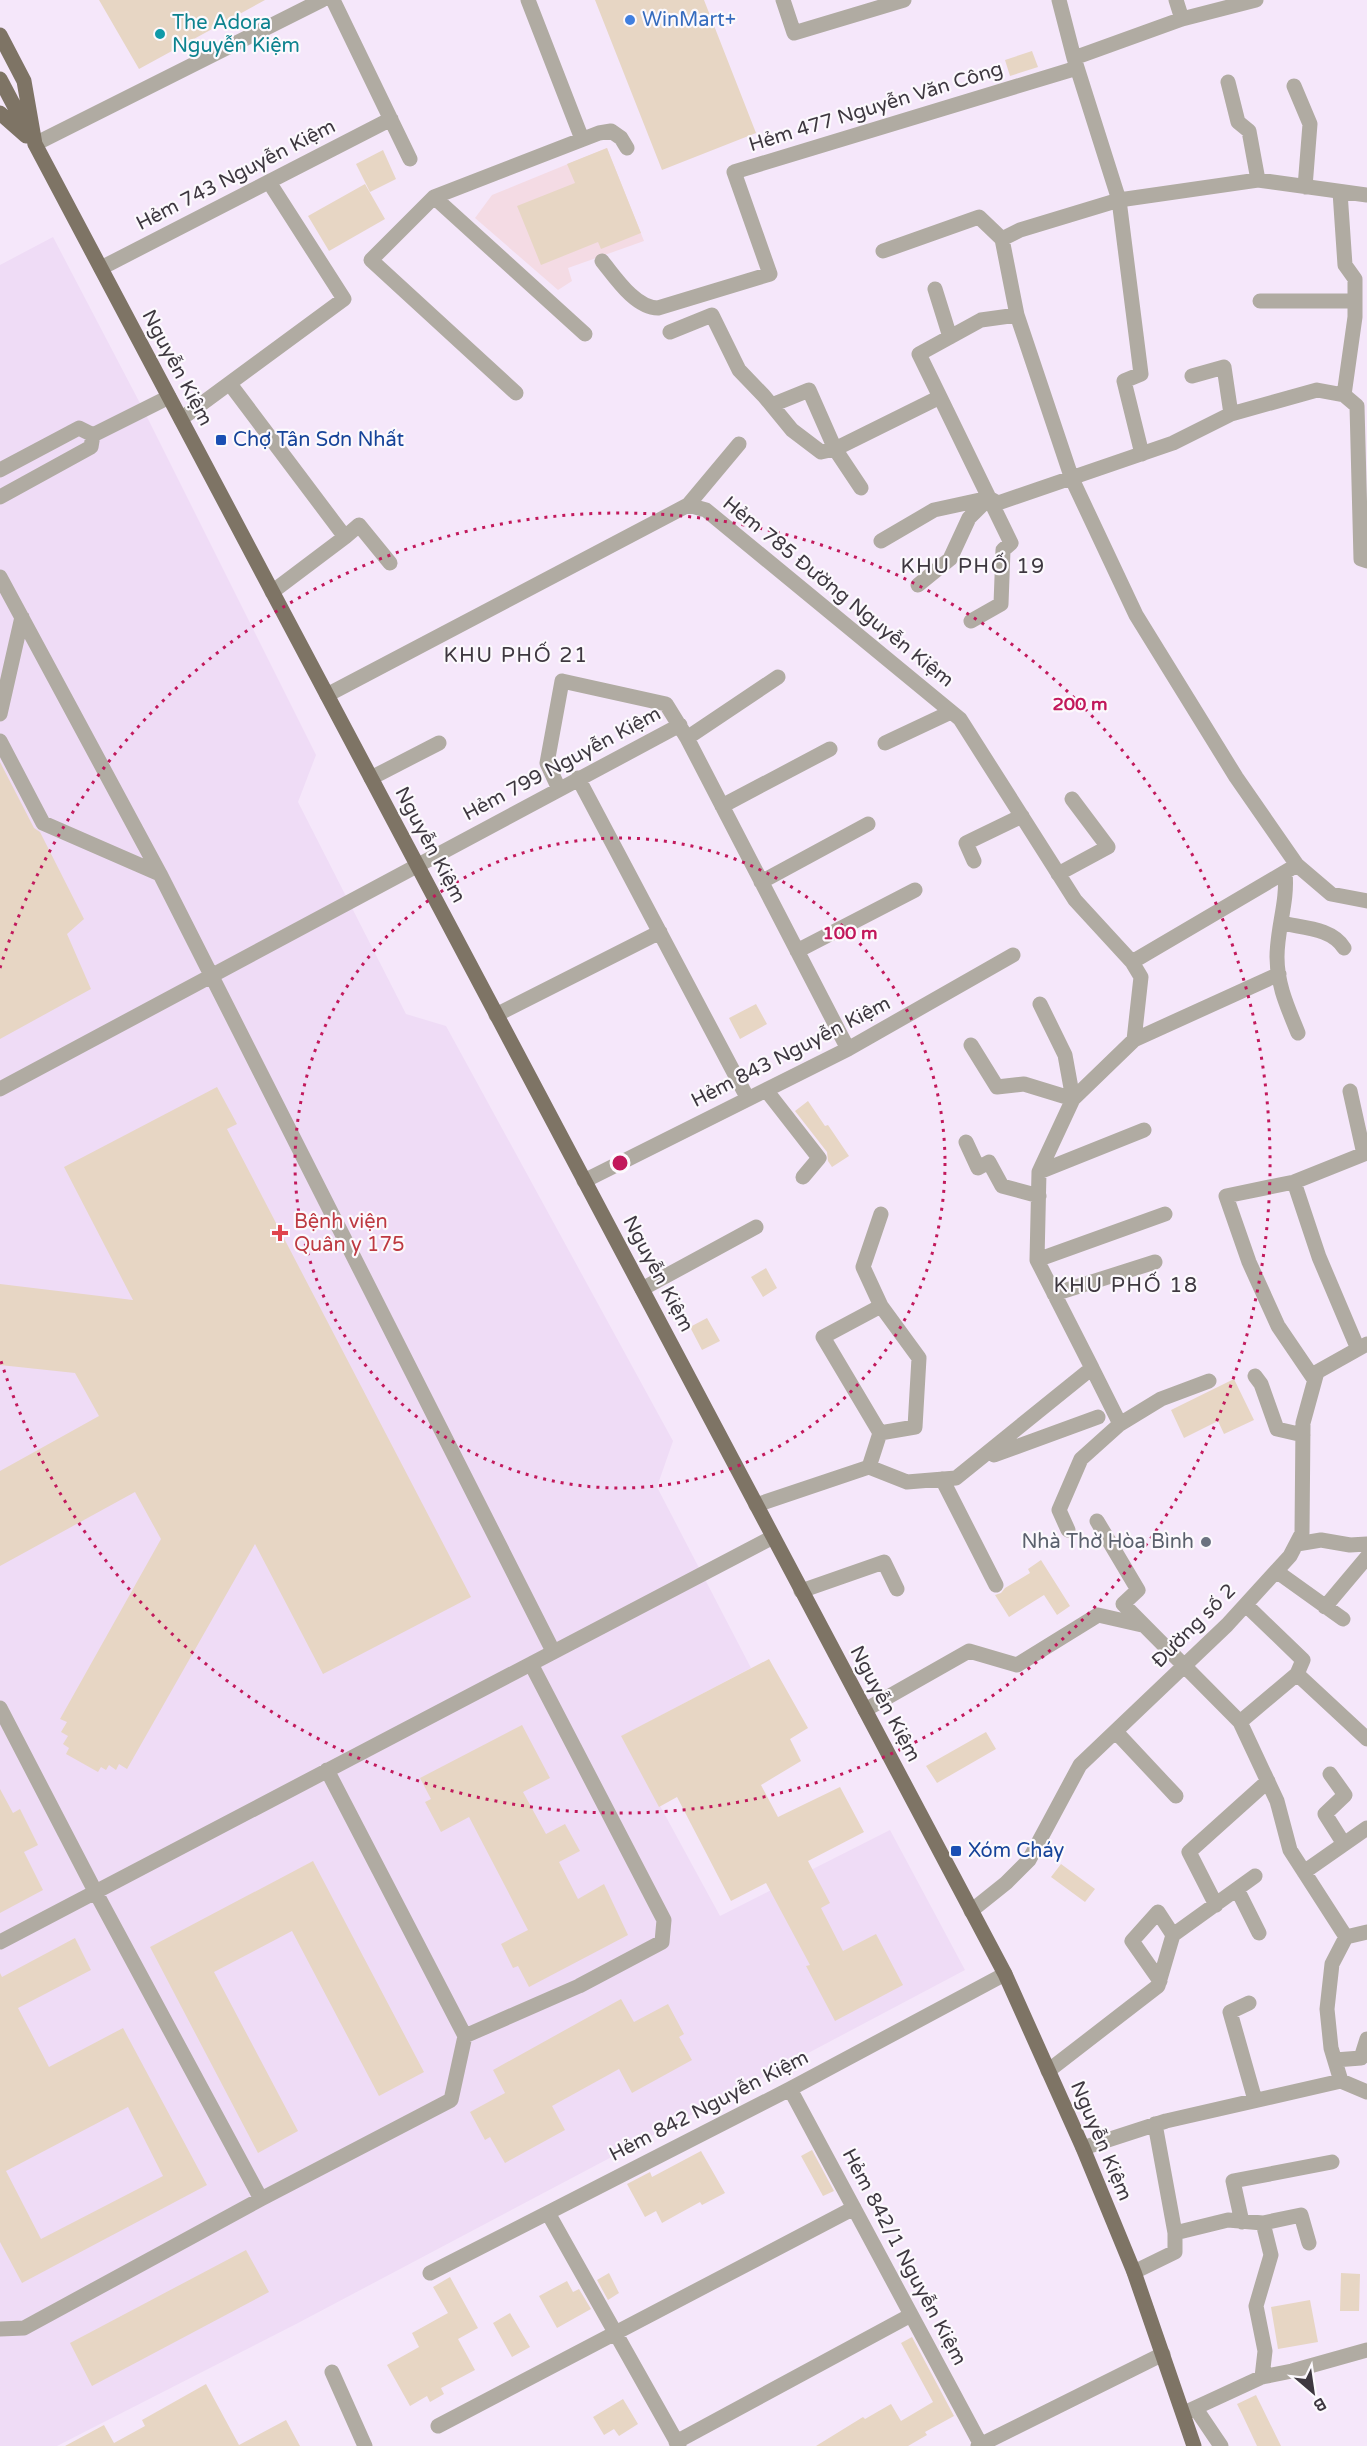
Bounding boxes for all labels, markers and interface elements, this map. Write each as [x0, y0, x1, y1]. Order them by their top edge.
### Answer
place label: WinMart+ [642, 8, 736, 32]
place label: The Adora Nguyễn Kiệm [172, 11, 300, 58]
marker: WinMart+ [623, 13, 637, 27]
marker: The Adora Nguyễn Kiệm [153, 27, 167, 41]
street label: Hẻm 477 Nguyễn Văn Công [746, 57, 1006, 157]
street label: Hẻm 743 Nguyễn Kiệm [132, 114, 340, 236]
street label: Nguyễn Kiệm [136, 306, 218, 430]
place label: Chợ Tân Sơn Nhất [233, 428, 405, 452]
marker: Chợ Tân Sơn Nhất [214, 433, 228, 447]
street label: Hẻm 785 Đường Nguyễn Kiệm [718, 491, 958, 693]
district label: KHU PHỐ 19 [900, 552, 1046, 579]
district label: KHU PHỐ 21 [443, 641, 589, 668]
text: 200 m [1052, 693, 1108, 715]
street label: Hẻm 799 Nguyễn Kiệm [459, 702, 665, 826]
street label: Nguyễn Kiệm [389, 783, 471, 907]
text: 100 m [822, 922, 878, 944]
street label: Hẻm 843 Nguyễn Kiệm [687, 991, 895, 1113]
centre of rings [610, 1153, 630, 1173]
place label: Bệnh viện Quân y 175 [294, 1210, 405, 1257]
street label: Nguyễn Kiệm [617, 1212, 699, 1336]
marker: Bệnh viện Quân y 175 [271, 1224, 289, 1242]
district label: KHU PHỐ 18 [1053, 1271, 1199, 1298]
place label: Nhà Thờ Hòa Bình [1021, 1530, 1194, 1554]
marker: Nhà Thờ Hòa Bình [1199, 1535, 1213, 1549]
street label: Đường số 2 [1147, 1579, 1241, 1673]
street label: Nguyễn Kiệm [844, 1642, 926, 1766]
place label: Xóm Cháy [968, 1839, 1064, 1863]
marker: Xóm Cháy [949, 1844, 963, 1858]
street label: Hẻm 842 Nguyễn Kiệm [605, 2045, 813, 2167]
street label: Nguyễn Kiệm [1065, 2077, 1137, 2205]
street label: Hẻm 842/1 Nguyễn Kiệm [837, 2145, 971, 2369]
north arrow [1283, 2362, 1343, 2422]
text: B [1310, 2393, 1329, 2416]

